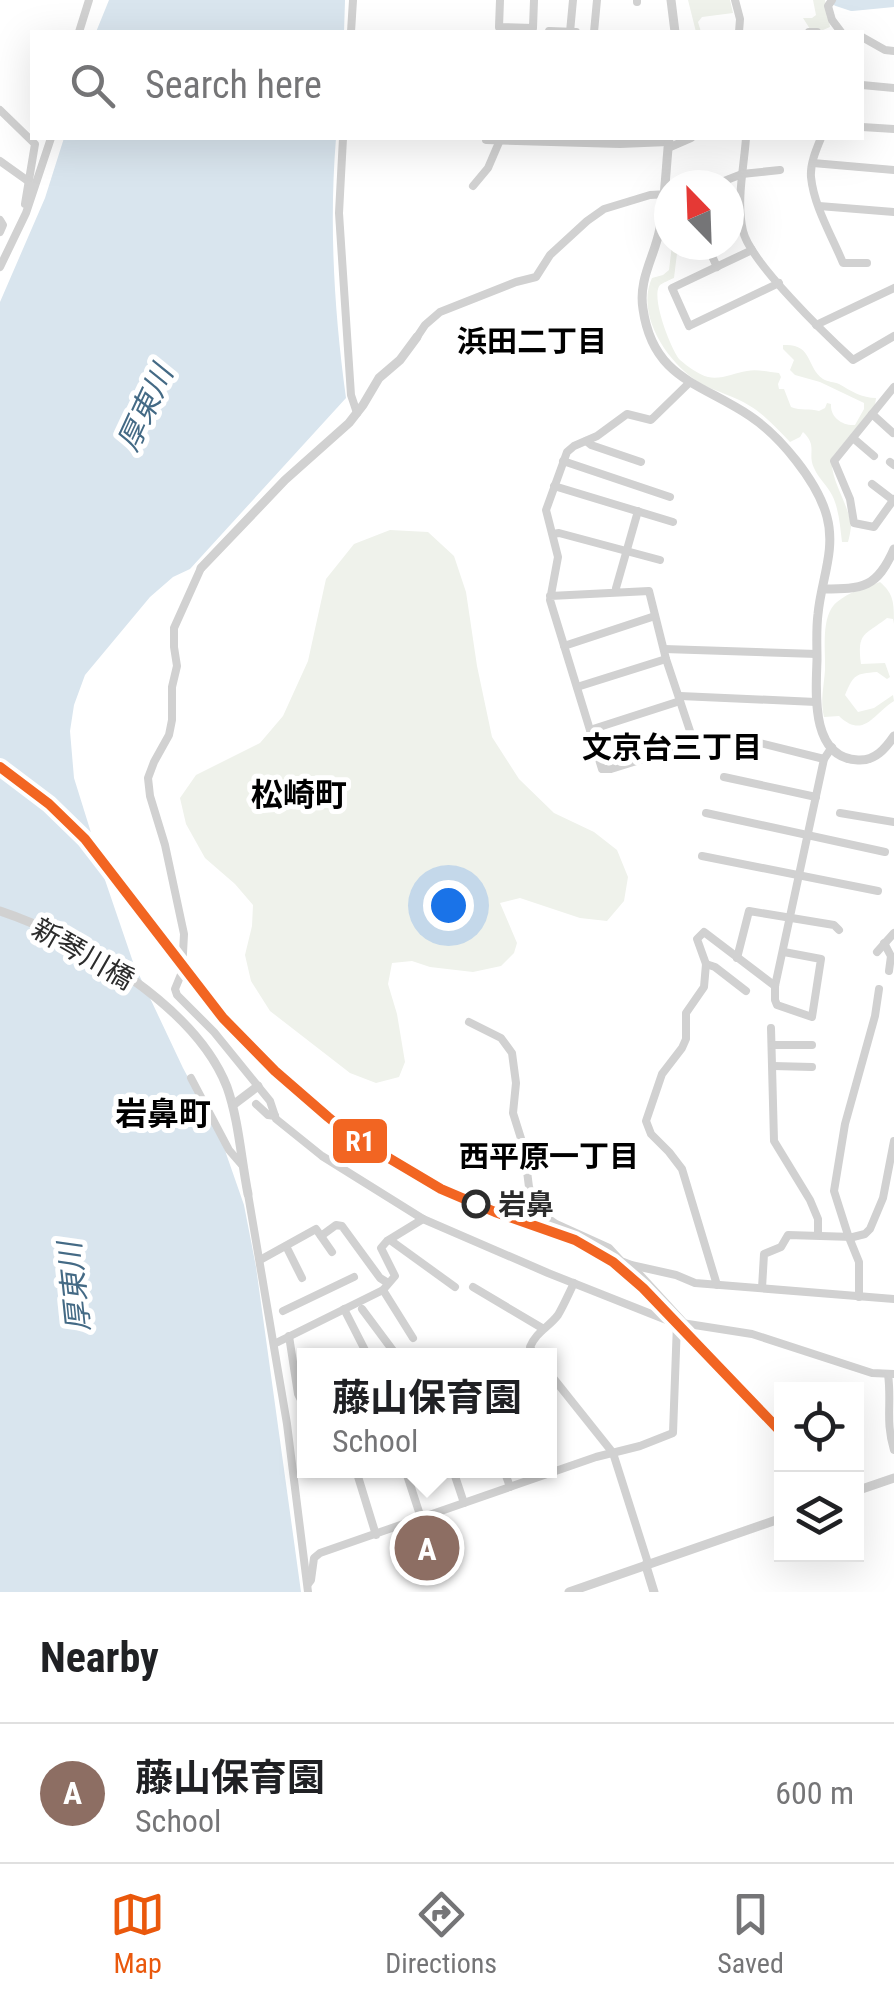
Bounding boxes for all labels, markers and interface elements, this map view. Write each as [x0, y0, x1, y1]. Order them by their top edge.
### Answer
search box [30, 30, 864, 140]
icon: search [65, 58, 120, 113]
text: Search here [145, 63, 322, 107]
north arrow [654, 170, 744, 260]
district label: 浜田二丁目 [457, 324, 607, 359]
water label: 厚東川 [110, 357, 181, 456]
district label: 文京台三丁目 [582, 730, 762, 765]
district label: 松崎町 [251, 776, 347, 814]
your location [423, 880, 474, 931]
street label: 新琴川橋 [26, 912, 140, 996]
district label: 岩鼻町 [115, 1095, 211, 1133]
line badge: R1 [331, 1117, 389, 1165]
text: R1 [345, 1125, 375, 1158]
district label: 西平原一丁目 [459, 1139, 639, 1174]
place label: 岩鼻 [498, 1188, 554, 1221]
marker: 岩鼻 [463, 1191, 489, 1217]
water label: 厚東川 [52, 1237, 96, 1334]
popup [297, 1348, 557, 1478]
text: 藤山保育園 [332, 1376, 522, 1420]
map controls [774, 1382, 864, 1562]
button: locate [774, 1382, 864, 1472]
text: School [332, 1422, 418, 1460]
button: layers [774, 1472, 864, 1562]
pin: A [394, 1510, 460, 1586]
text: Nearby [40, 1633, 159, 1682]
text: 藤山保育園 [135, 1756, 325, 1800]
text: A [63, 1774, 82, 1812]
text: 600 m [775, 1774, 854, 1812]
text: School [135, 1802, 221, 1840]
tab: Map [110, 1887, 165, 1980]
tab: Directions [385, 1887, 497, 1980]
tab: Saved [717, 1887, 784, 1980]

